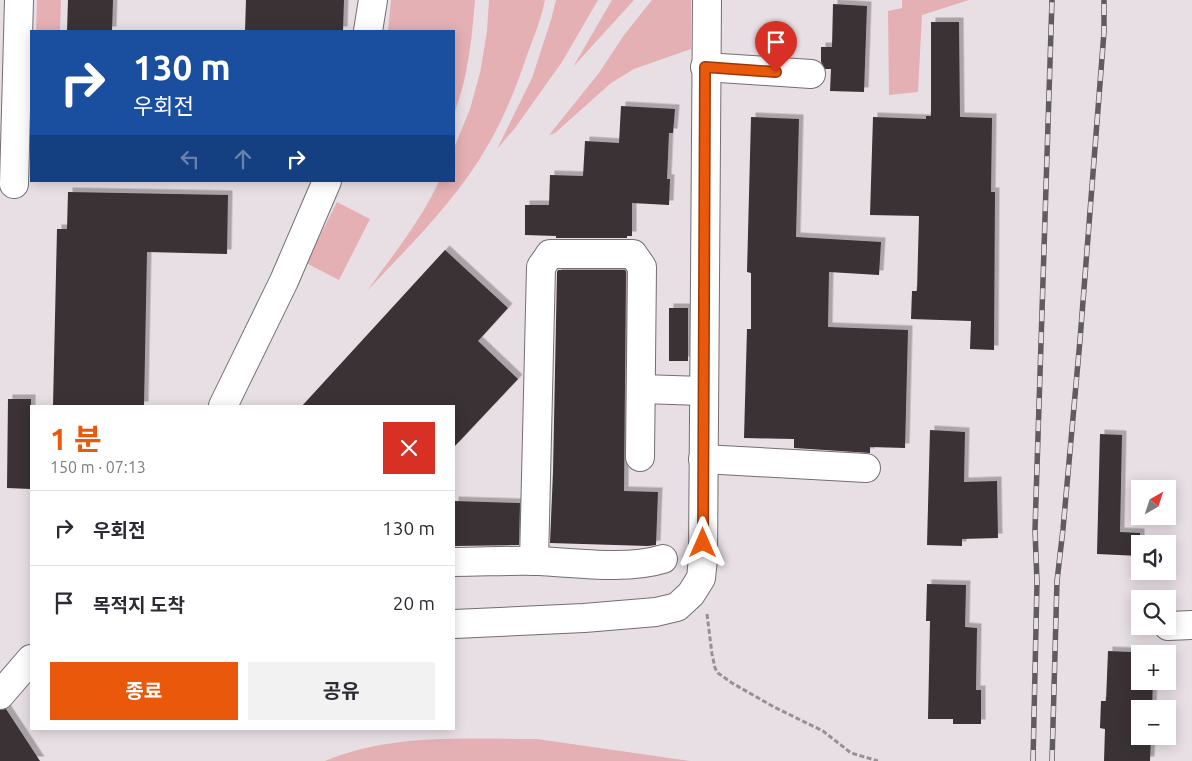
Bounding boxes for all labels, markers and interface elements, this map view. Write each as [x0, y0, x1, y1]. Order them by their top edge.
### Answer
pin [755, 21, 797, 72]
icon: arrive [762, 28, 790, 56]
text: 130 m [133, 47, 231, 87]
icon: right [50, 50, 115, 115]
text: 우회전 [133, 93, 194, 118]
icon: left [176, 145, 204, 173]
icon: ahead [229, 145, 257, 173]
icon: right [282, 145, 310, 173]
text: 1 분 [50, 422, 102, 456]
button: close [383, 422, 435, 474]
text: 150 m · 07:13 [50, 458, 146, 476]
north arrow [1131, 480, 1176, 525]
map controls [1131, 480, 1176, 745]
icon: right [50, 514, 78, 542]
position arrow [676, 516, 728, 568]
text: 130 m [382, 517, 435, 539]
text: 우회전 [93, 519, 145, 541]
button: sound [1131, 535, 1176, 580]
icon: arrive [50, 589, 78, 617]
button: search [1131, 590, 1176, 635]
text: 20 m [393, 592, 435, 614]
text: 목적지 도착 [93, 594, 185, 616]
button: + [1131, 645, 1176, 690]
button: 종료 [50, 662, 238, 720]
button: 공유 [248, 662, 435, 720]
button: − [1131, 700, 1176, 745]

